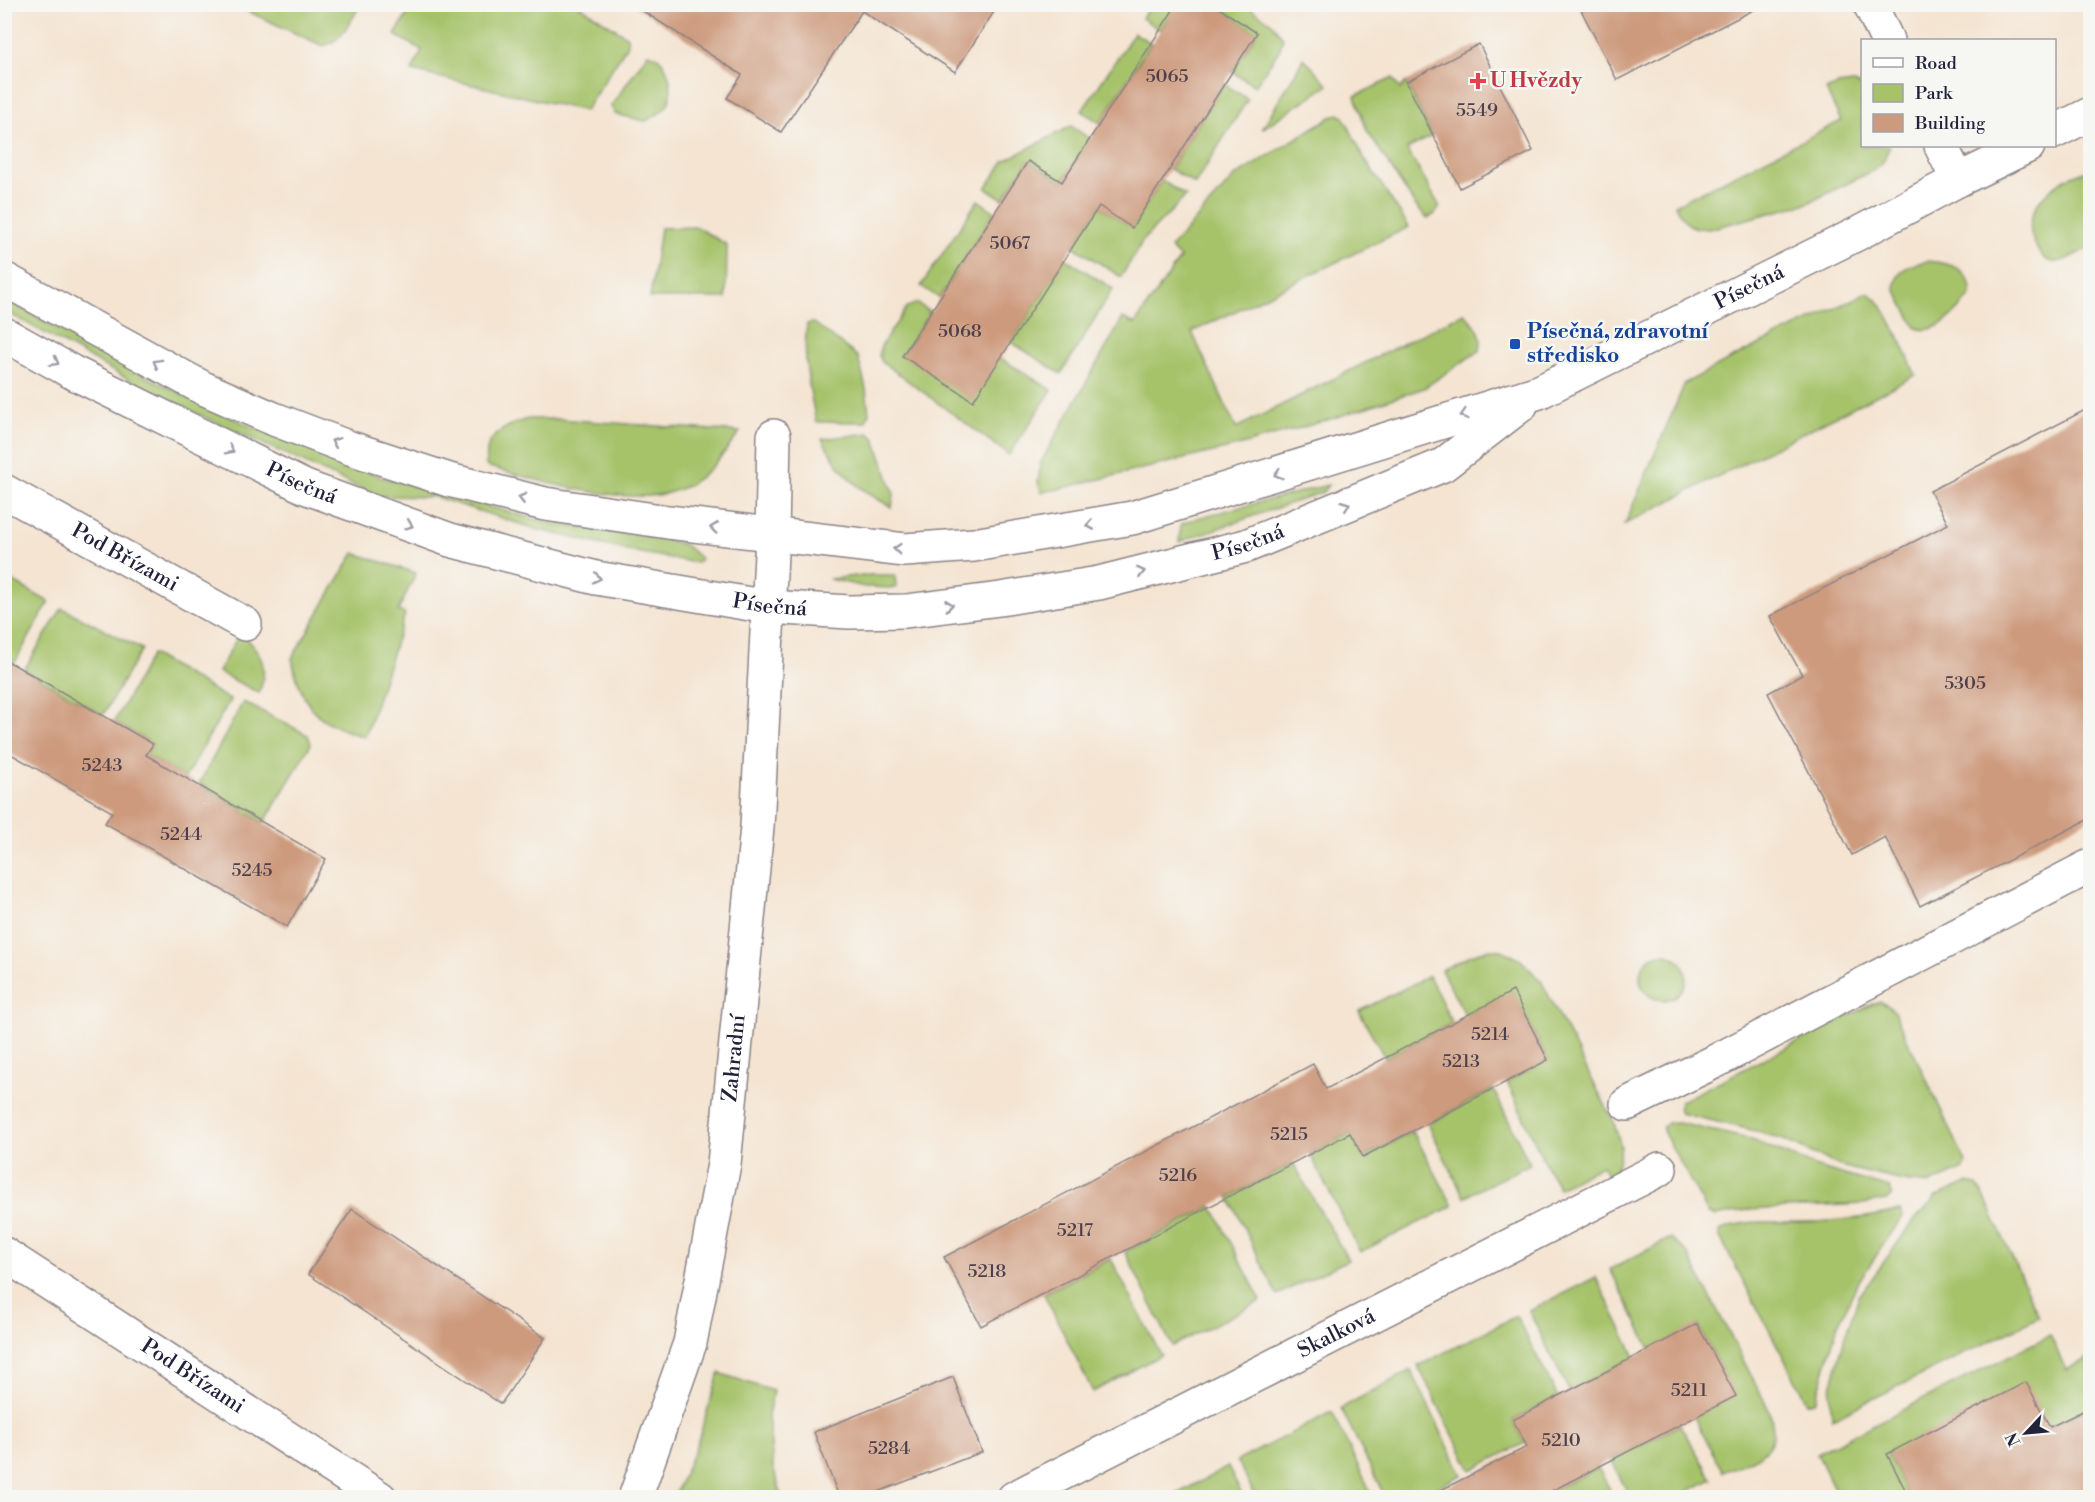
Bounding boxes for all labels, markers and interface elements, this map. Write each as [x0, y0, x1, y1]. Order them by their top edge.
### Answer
legend [1861, 39, 2056, 147]
text: Road [1915, 52, 1958, 75]
house number: 5065 [1146, 65, 1188, 88]
place label: U Hvězdy [1490, 68, 1583, 94]
marker: U Hvězdy [1471, 74, 1485, 88]
text: Park [1915, 82, 1954, 105]
house number: 5549 [1456, 99, 1498, 122]
text: Building [1914, 112, 1986, 135]
house number: 5067 [990, 232, 1030, 255]
street label: Písečná [1710, 259, 1789, 316]
place label: Písečná, zdravotní středisko [1527, 319, 1709, 369]
house number: 5068 [938, 320, 982, 343]
marker: Písečná, zdravotní středisko [1508, 337, 1522, 351]
one-way arrow [49, 355, 60, 367]
one-way arrow [153, 359, 164, 370]
one-way arrow [1459, 408, 1470, 421]
one-way arrow [330, 437, 341, 449]
one-way arrow [223, 442, 234, 454]
street label: Písečná [261, 457, 341, 511]
one-way arrow [1273, 467, 1284, 479]
one-way arrow [517, 493, 527, 506]
one-way arrow [1340, 500, 1351, 512]
street label: Pod Břízami [67, 518, 183, 598]
one-way arrow [403, 518, 414, 531]
one-way arrow [1085, 519, 1094, 531]
street label: Písečná [1209, 519, 1289, 567]
one-way arrow [710, 522, 719, 535]
one-way arrow [892, 543, 901, 556]
one-way arrow [1136, 567, 1146, 580]
one-way arrow [592, 571, 602, 584]
street label: Písečná [730, 588, 808, 622]
one-way arrow [945, 600, 954, 612]
house number: 5305 [1944, 672, 1986, 695]
house number: 5243 [82, 754, 123, 777]
house number: 5244 [160, 823, 202, 846]
house number: 5245 [232, 859, 273, 882]
street label: Zahradní [717, 1012, 752, 1103]
house number: 5214 [1471, 1023, 1509, 1046]
house number: 5213 [1442, 1050, 1480, 1073]
house number: 5215 [1270, 1123, 1308, 1146]
house number: 5216 [1159, 1164, 1197, 1187]
house number: 5217 [1057, 1219, 1093, 1242]
house number: 5218 [968, 1260, 1006, 1283]
street label: Skalková [1293, 1303, 1380, 1364]
street label: Pod Břízami [136, 1333, 249, 1420]
house number: 5211 [1671, 1379, 1707, 1402]
north arrow [1996, 1403, 2056, 1463]
house number: 5210 [1541, 1429, 1581, 1452]
text: N [2002, 1429, 2025, 1449]
house number: 5284 [868, 1437, 910, 1460]

